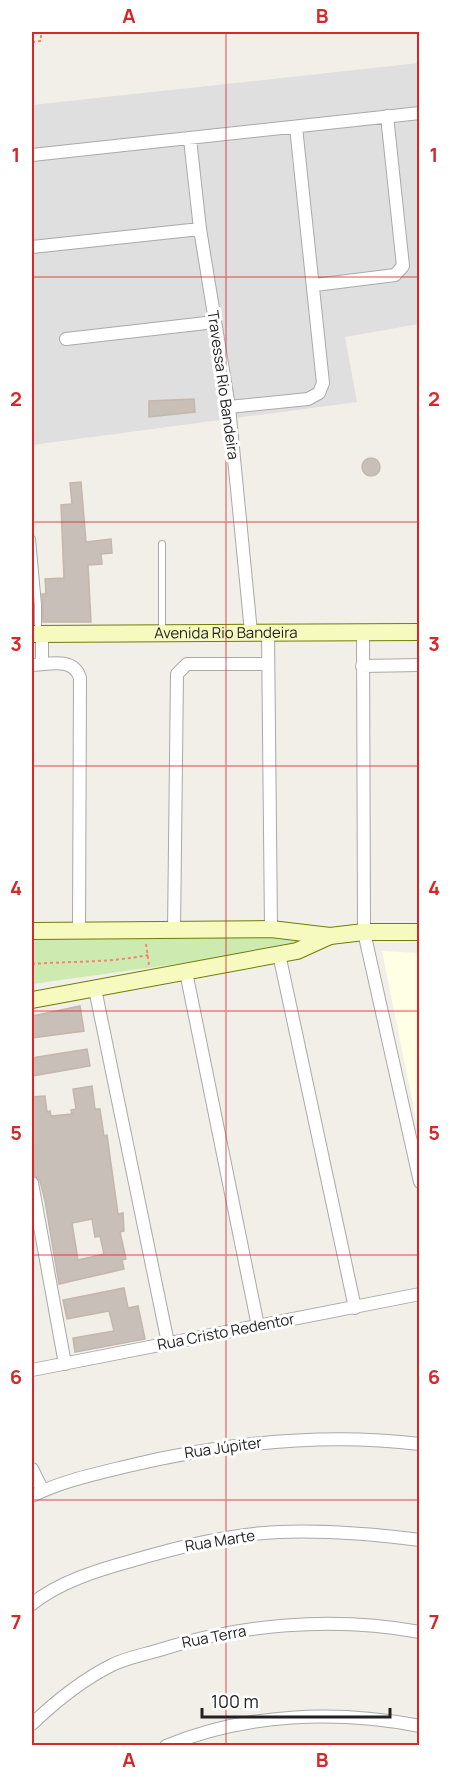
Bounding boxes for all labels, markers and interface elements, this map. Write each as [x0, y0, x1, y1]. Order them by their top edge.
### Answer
text: A [122, 2, 136, 29]
text: B [316, 2, 329, 29]
text: 1 [12, 141, 20, 168]
text: 1 [430, 141, 438, 168]
street label: Travessa Rio Bandeira [203, 309, 244, 461]
text: 2 [10, 385, 22, 412]
text: 2 [428, 385, 440, 412]
street label: Avenida Rio Bandeira [154, 622, 298, 643]
text: 3 [10, 630, 22, 657]
text: 3 [428, 630, 440, 657]
text: 4 [10, 874, 22, 901]
text: 4 [428, 874, 440, 901]
text: 5 [10, 1119, 22, 1146]
text: 5 [428, 1119, 440, 1146]
street label: Rua Cristo Redentor [156, 1308, 297, 1355]
text: 6 [10, 1363, 22, 1390]
text: 6 [428, 1363, 440, 1390]
street label: Rua Júpiter [183, 1432, 264, 1463]
street label: Rua Marte [183, 1525, 257, 1556]
text: 7 [11, 1608, 21, 1635]
text: 7 [429, 1608, 439, 1635]
street label: Rua Terra [180, 1620, 248, 1653]
scale bar [202, 1681, 390, 1719]
text: 100 m [211, 1689, 259, 1713]
text: A [122, 1746, 136, 1773]
text: B [316, 1746, 329, 1773]

